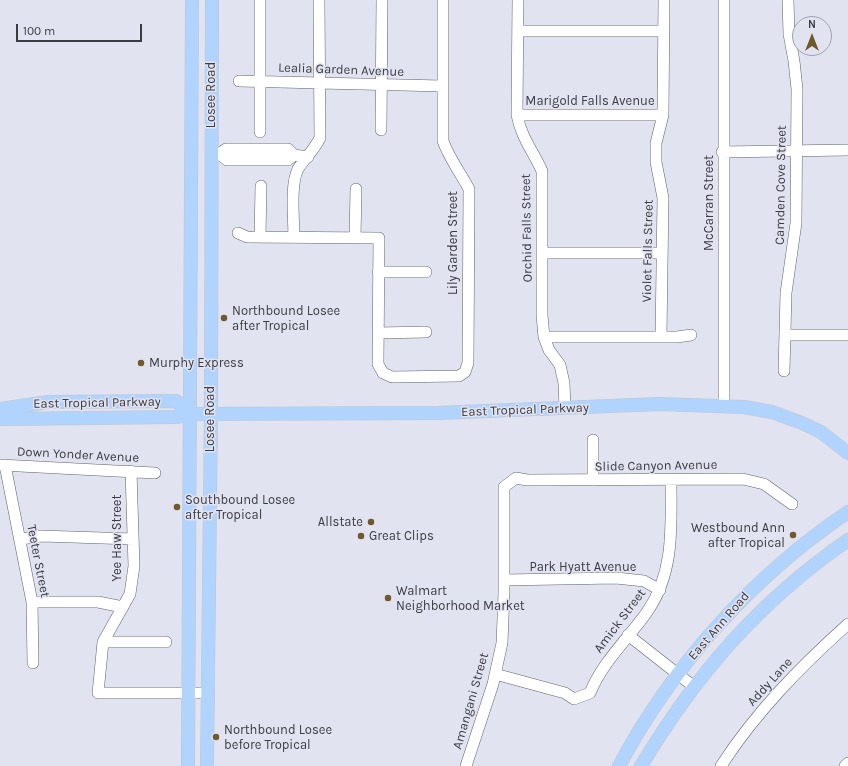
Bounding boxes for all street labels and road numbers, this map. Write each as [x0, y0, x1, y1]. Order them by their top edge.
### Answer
street label: Lealia Garden Avenue [278, 60, 404, 80]
street label: Losee Road [203, 62, 219, 128]
street label: Marigold Falls Avenue [525, 93, 655, 109]
street label: Camden Cove Street [772, 125, 790, 245]
street label: McCarran Street [701, 155, 717, 251]
street label: Orchid Falls Street [518, 173, 536, 283]
street label: Lily Garden Street [445, 191, 461, 295]
street label: Violet Falls Street [639, 199, 657, 303]
street label: Losee Road [202, 386, 218, 452]
street label: East Tropical Parkway [33, 394, 161, 412]
street label: East Tropical Parkway [461, 400, 589, 420]
street label: Down Yonder Avenue [17, 444, 139, 466]
street label: Slide Canyon Avenue [595, 457, 717, 475]
street label: Yee Haw Street [109, 495, 125, 581]
street label: Teeter Street [23, 523, 53, 599]
street label: Park Hyatt Avenue [529, 559, 637, 575]
street label: Amick Street [591, 586, 649, 656]
street label: East Ann Road [685, 589, 753, 663]
street label: Amangani Street [450, 651, 492, 751]
street label: Addy Lane [744, 655, 796, 709]

